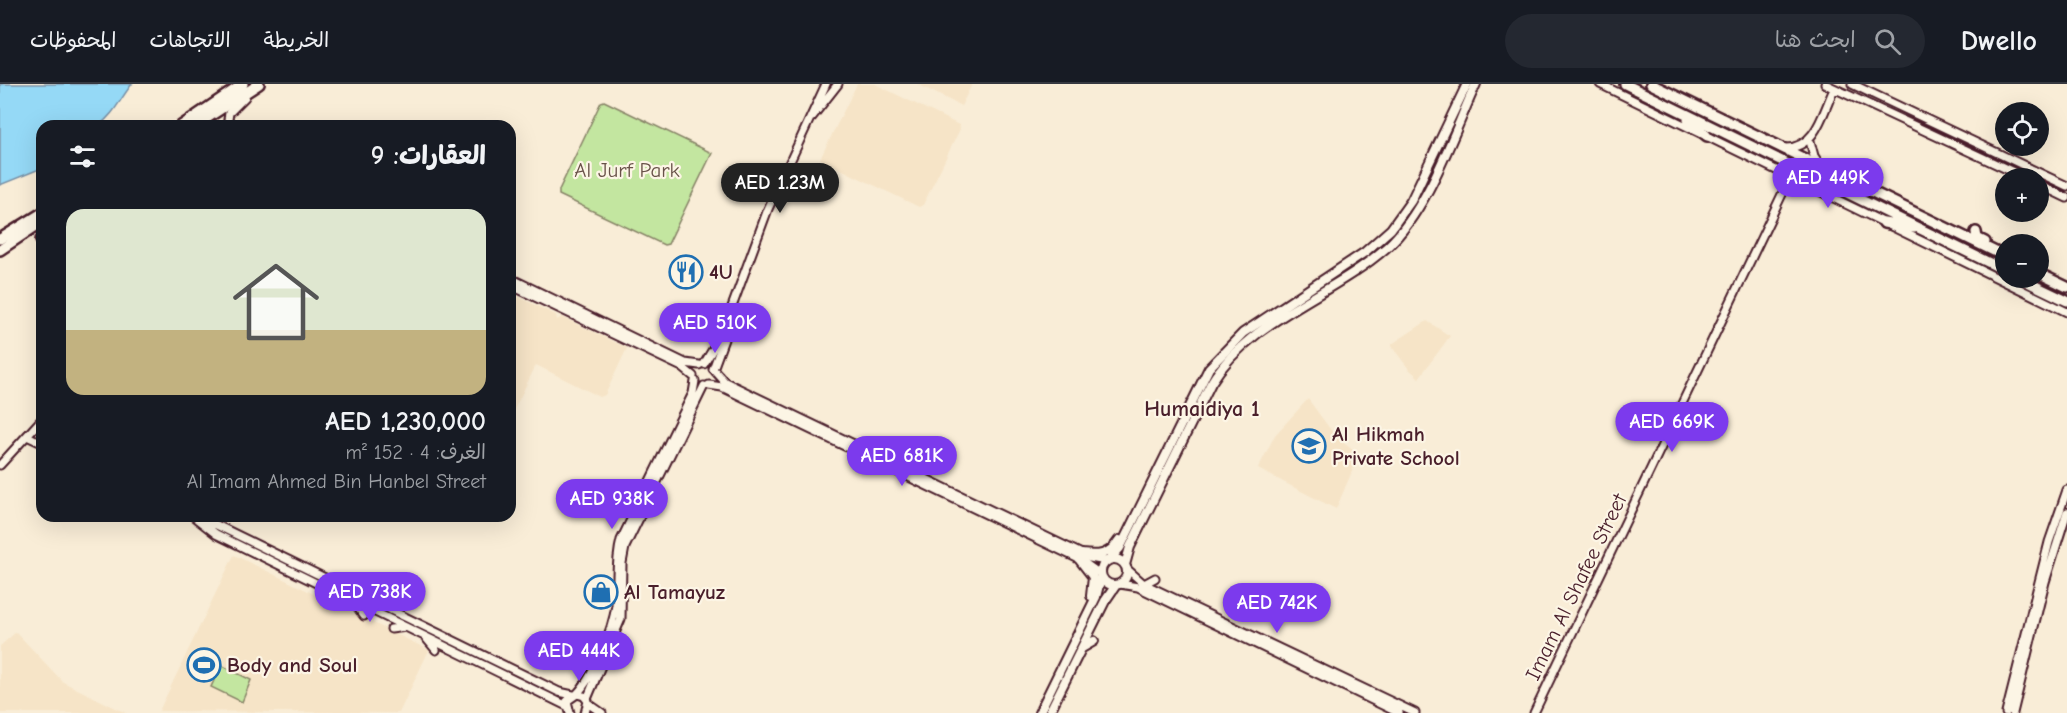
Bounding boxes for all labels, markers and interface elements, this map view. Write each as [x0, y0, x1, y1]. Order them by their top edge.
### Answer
search box [1505, 14, 1925, 68]
icon: search [1871, 25, 1904, 58]
text: Dwello [1961, 25, 2037, 57]
text: ابحث هنا [1775, 27, 1856, 53]
text: المحفوظات [30, 28, 116, 52]
text: الاتجاهات [149, 28, 231, 52]
text: الخريطة [264, 28, 329, 52]
map controls [1995, 102, 2049, 288]
button: locate [1995, 102, 2049, 156]
icon: filters [66, 140, 99, 173]
text: العقارات: 9 [371, 141, 486, 171]
park label: Al Jurf Park [574, 158, 680, 182]
pin: AED 449K [1766, 158, 1890, 209]
pin: AED 1.23M [711, 163, 849, 214]
text: AED 449K [1787, 166, 1869, 189]
button: + [1995, 168, 2049, 222]
text: AED 1.23M [735, 171, 825, 194]
button: − [1995, 234, 2049, 288]
icon: home [222, 248, 330, 356]
restaurant icon: 4U [668, 254, 704, 290]
place label: 4U [709, 260, 733, 284]
pin: AED 510K [653, 303, 777, 354]
text: AED 510K [673, 311, 757, 334]
district label: Humaidiya 1 [1144, 396, 1260, 422]
pin: AED 669K [1610, 402, 1734, 453]
text: AED 1,230,000 [325, 407, 486, 437]
text: AED 669K [1629, 410, 1715, 433]
place label: Al Hikmah Private School [1332, 422, 1460, 470]
school or university icon: Al Hikmah Private School [1291, 428, 1327, 464]
pin: AED 681K [840, 436, 964, 487]
text: الغرف: 4 · 152 m² [346, 441, 486, 464]
text: AED 681K [861, 444, 943, 467]
text: Al Imam Ahmed Bin Hanbel Street [187, 470, 486, 493]
pin: AED 938K [550, 479, 674, 530]
text: AED 938K [570, 487, 654, 510]
street label: Imam Al Shafee Street [1520, 489, 1632, 684]
pin: AED 738K [308, 572, 432, 623]
shop icon: Al Tamayuz [583, 574, 619, 610]
text: AED 738K [329, 580, 411, 603]
place label: Al Tamayuz [624, 580, 725, 604]
pin: AED 742K [1215, 583, 1339, 634]
text: AED 742K [1237, 591, 1317, 614]
pin: AED 444K [517, 631, 641, 682]
text: AED 444K [538, 639, 620, 662]
sports icon: Body and Soul [186, 647, 222, 683]
place label: Body and Soul [227, 653, 357, 677]

